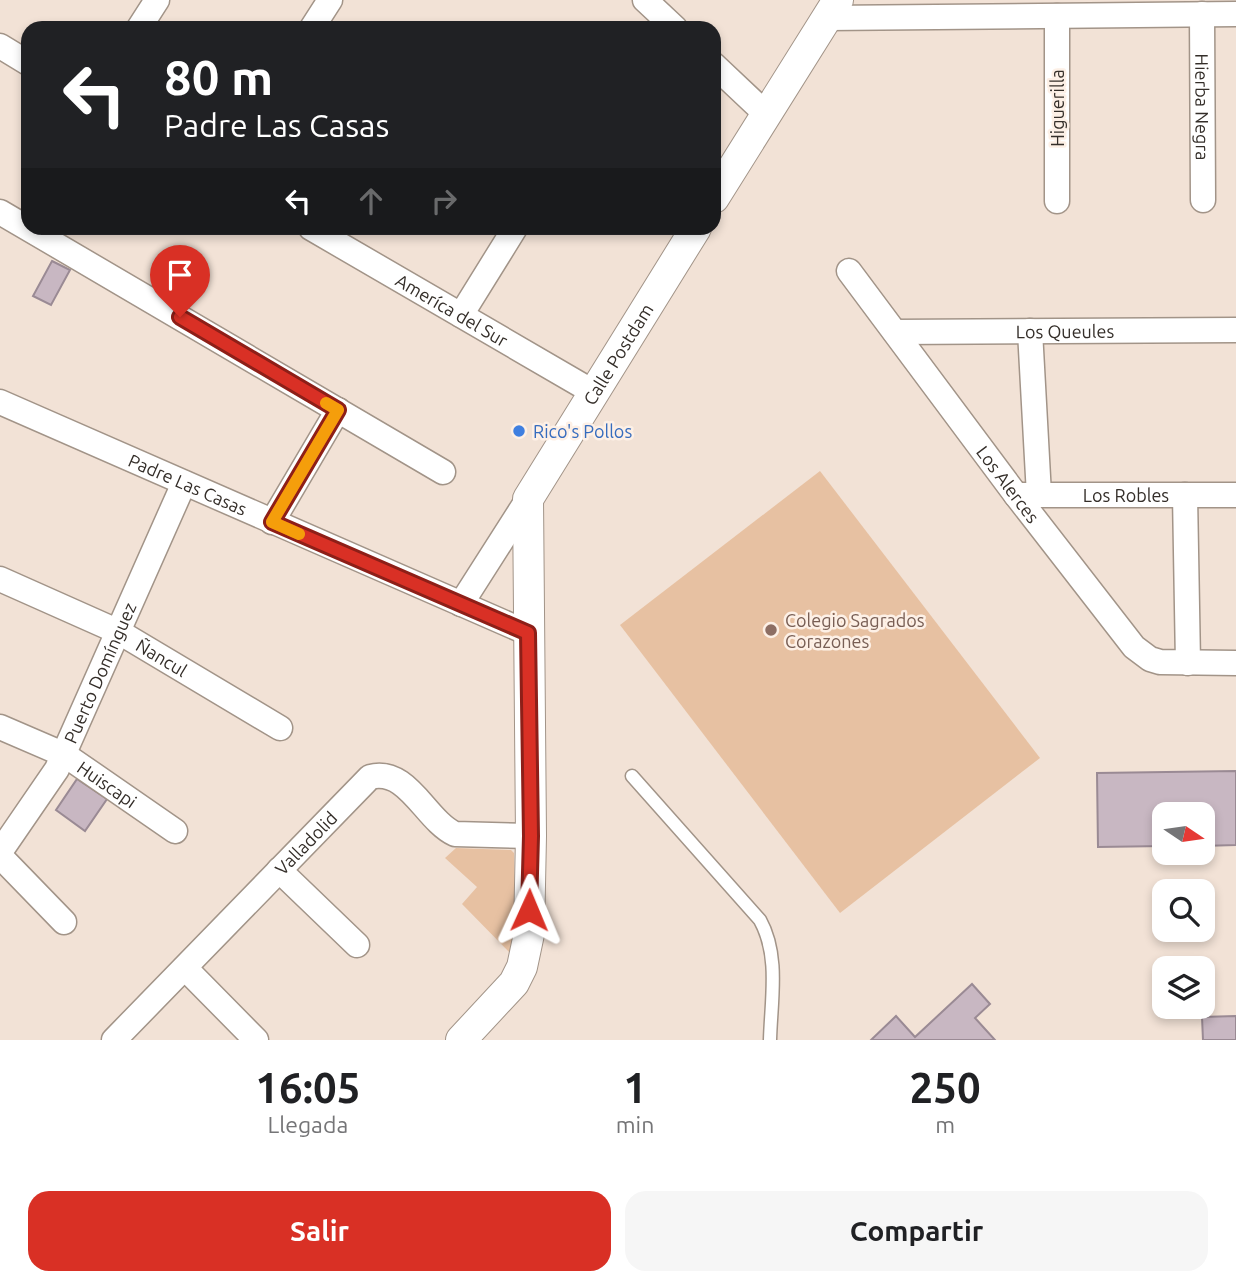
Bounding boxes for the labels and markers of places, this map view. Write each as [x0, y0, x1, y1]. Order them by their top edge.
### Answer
pin [150, 245, 210, 317]
place label: Rico's Pollos [533, 421, 632, 441]
marker: Rico's Pollos [511, 423, 527, 439]
place label: Colegio Sagrados Corazones [785, 610, 925, 651]
marker: Colegio Sagrados Corazones [763, 622, 779, 638]

